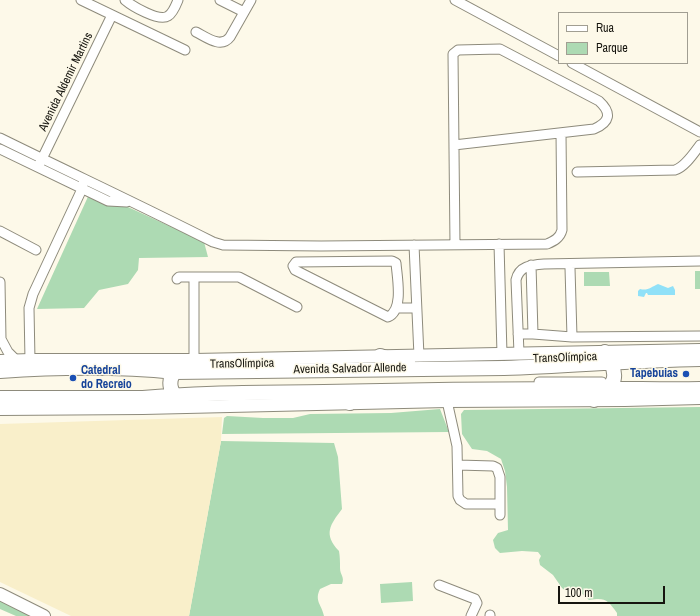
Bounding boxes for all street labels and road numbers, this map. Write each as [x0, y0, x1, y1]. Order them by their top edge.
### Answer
street label: Avenida Aldemir Martins [36, 30, 96, 134]
street label: TransOlímpica [533, 350, 597, 366]
street label: TransOlímpica [210, 356, 274, 372]
street label: Avenida Salvador Allende [293, 361, 407, 377]

